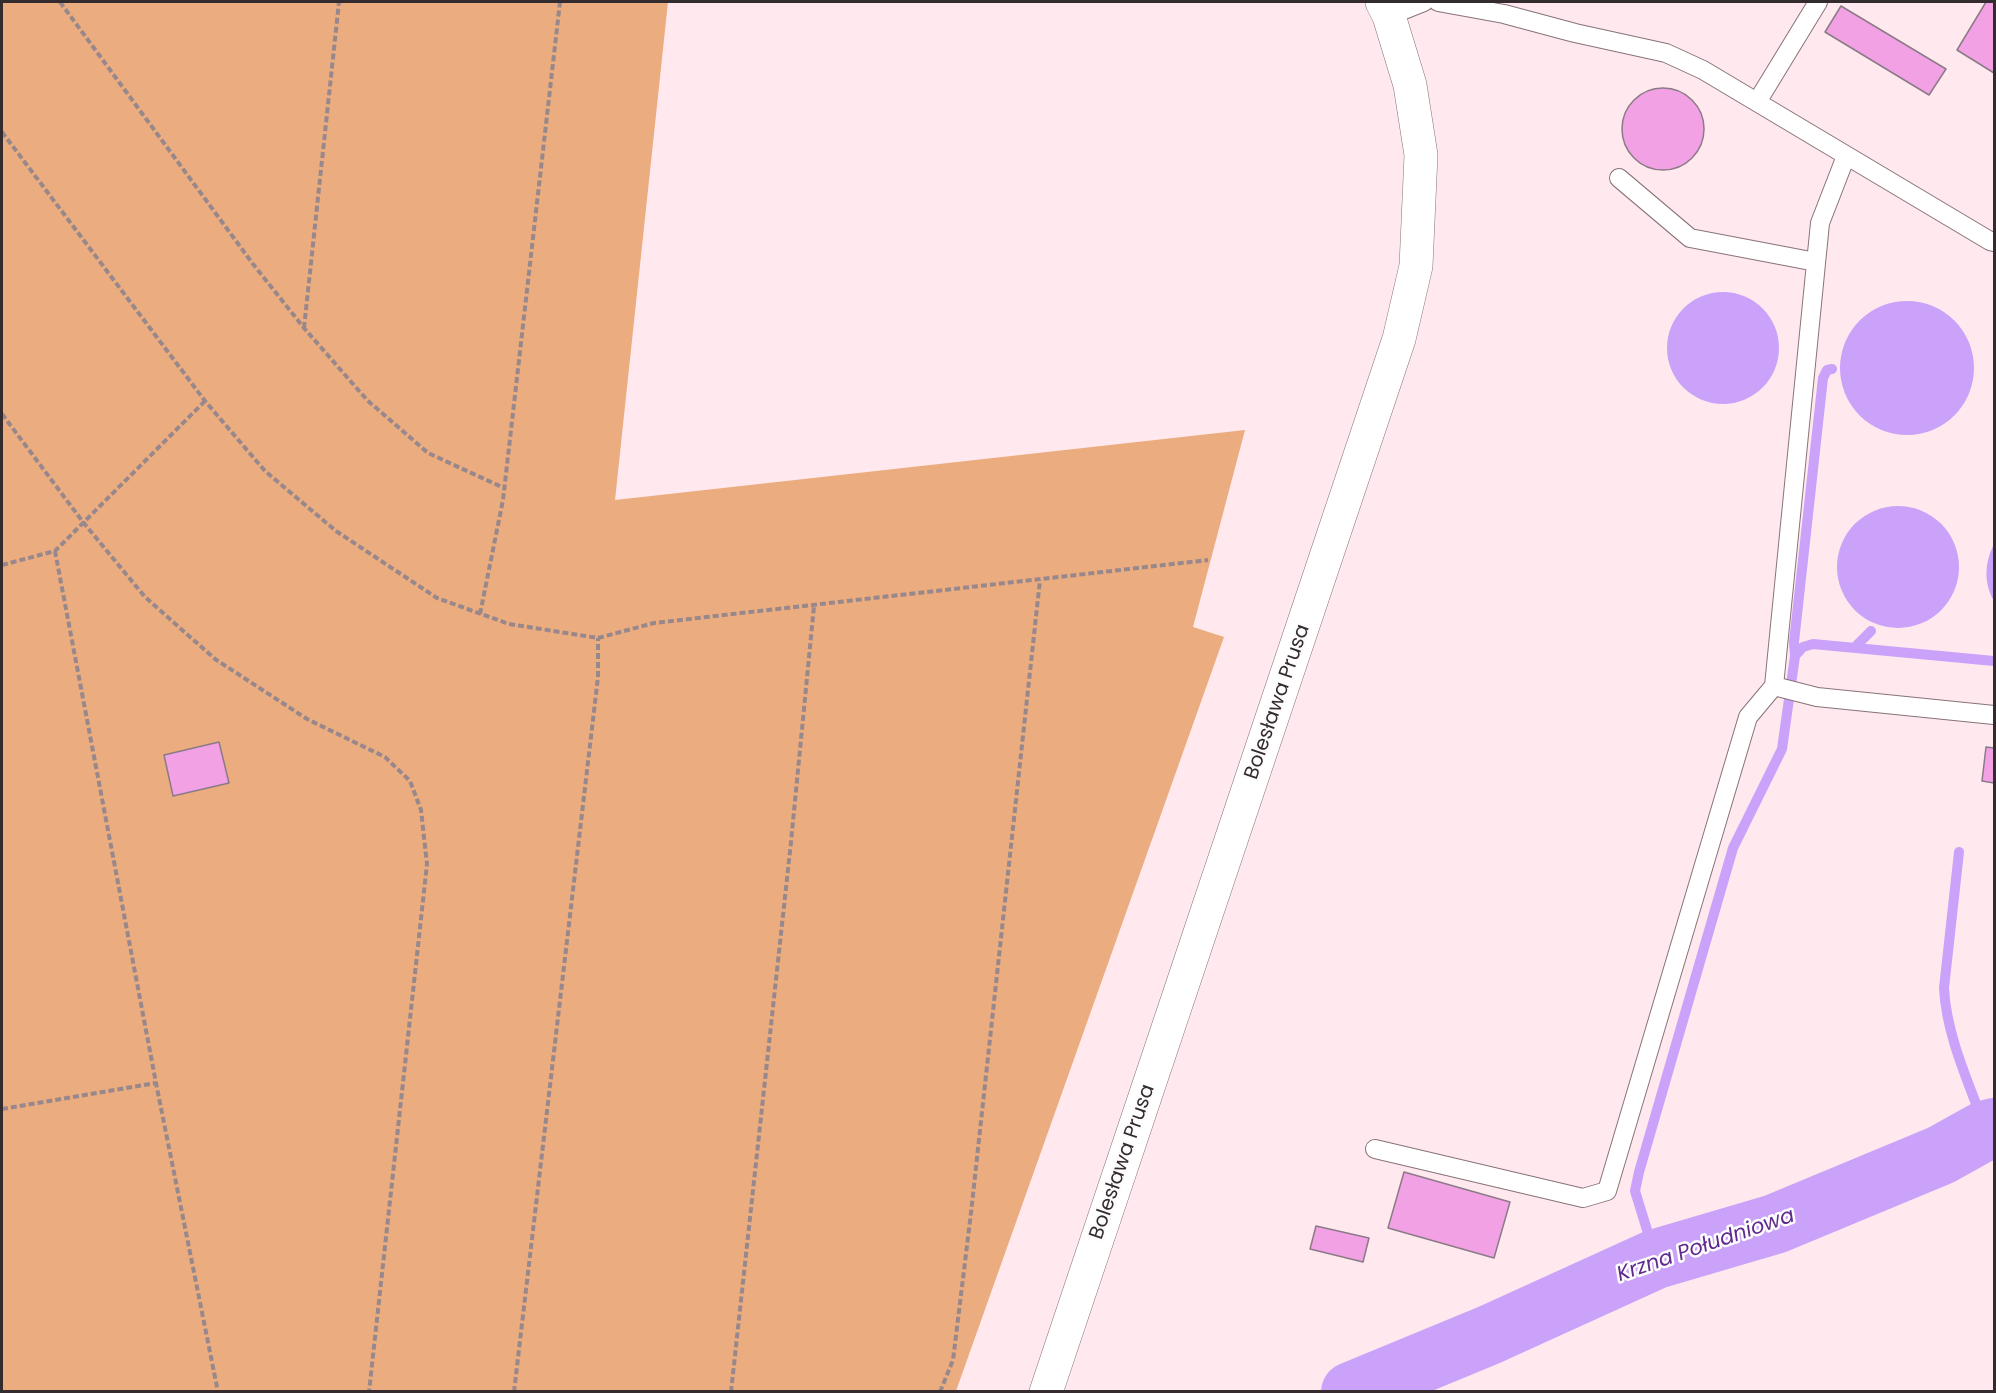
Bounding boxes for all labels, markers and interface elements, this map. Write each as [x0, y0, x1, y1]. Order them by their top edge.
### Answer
street label: Bolesława Prusa [1240, 621, 1316, 783]
street label: Bolesława Prusa [1085, 1081, 1161, 1243]
water label: Krzna Południowa [1614, 1204, 1798, 1288]

